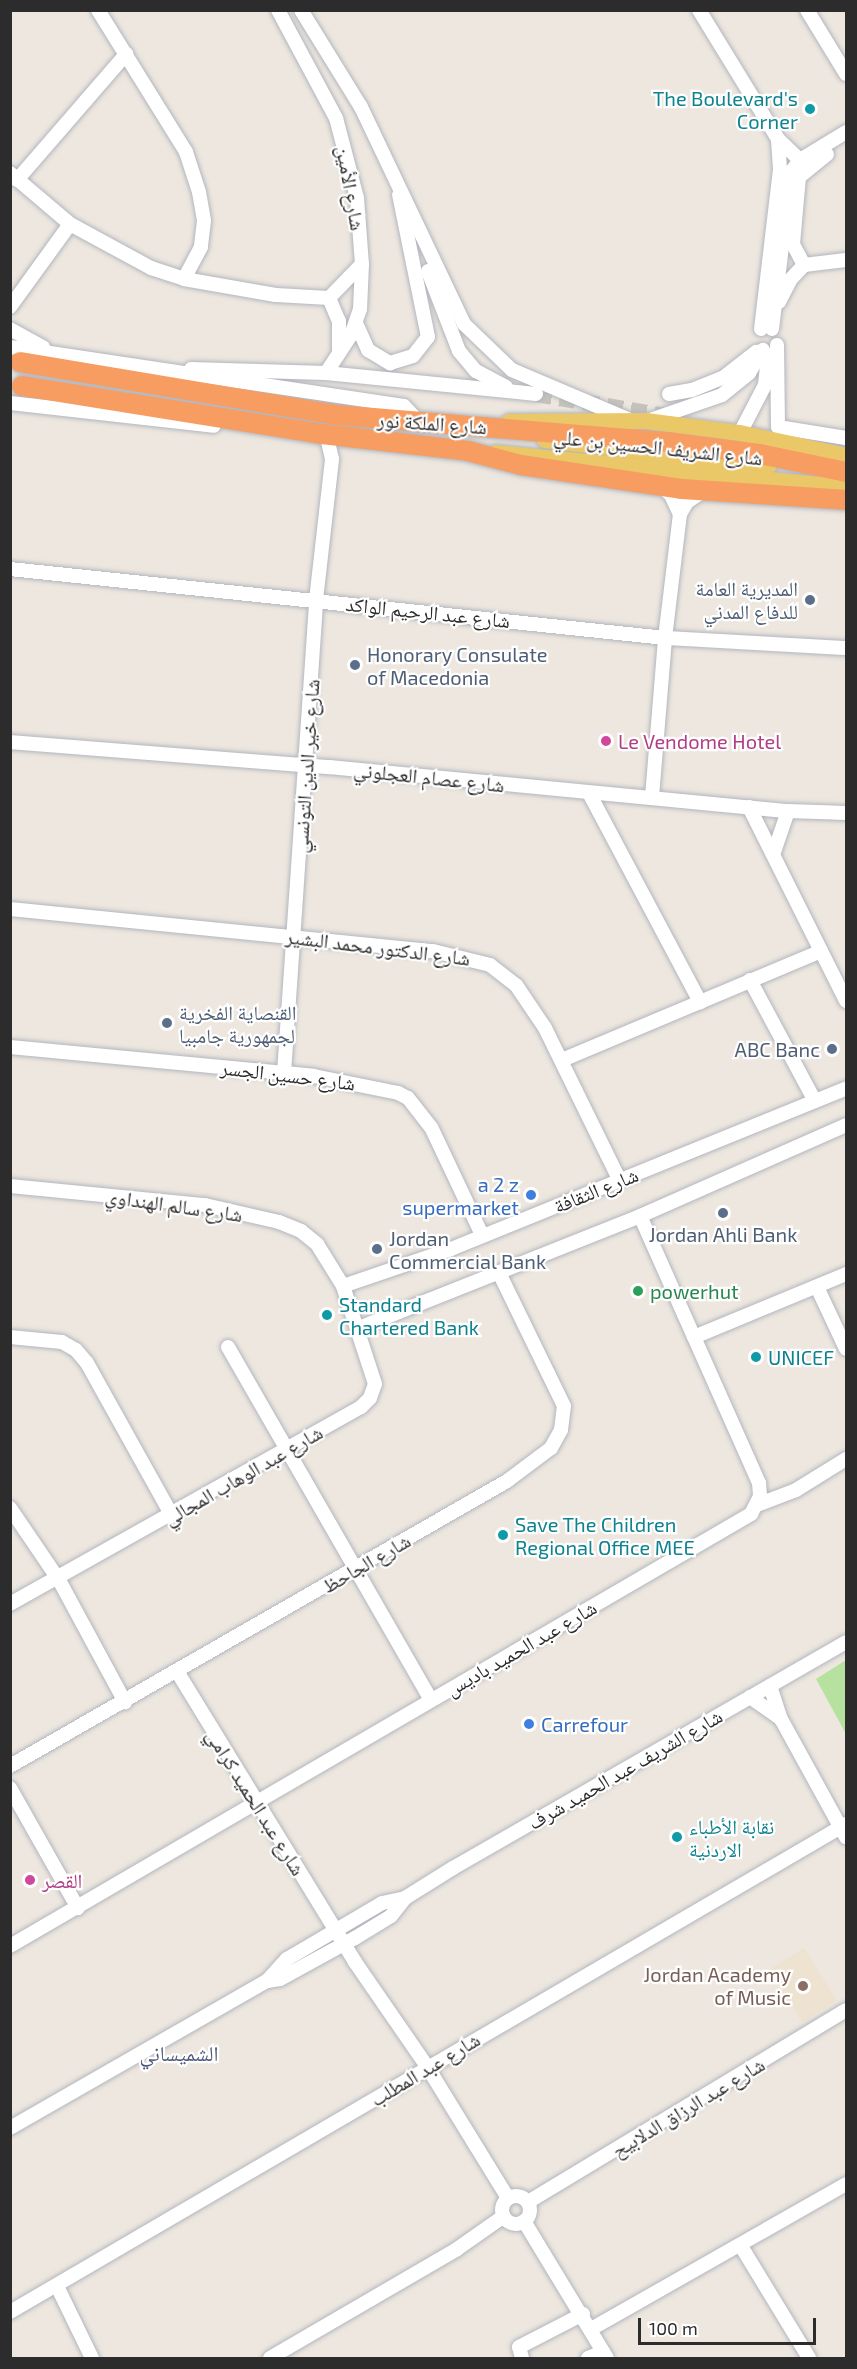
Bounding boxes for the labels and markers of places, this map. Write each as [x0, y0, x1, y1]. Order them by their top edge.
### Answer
place label: The Boulevard's Corner [653, 86, 798, 133]
marker: The Boulevard's Corner [803, 102, 817, 116]
place label: المديرية العامة للدفاع المدني [695, 576, 798, 623]
marker: المديرية العامة للدفاع المدني [803, 593, 817, 607]
place label: Honorary Consulate of Macedonia [367, 642, 548, 689]
marker: Honorary Consulate of Macedonia [348, 658, 362, 672]
place label: Le Vendome Hotel [618, 729, 782, 753]
marker: Le Vendome Hotel [599, 734, 613, 748]
place label: القنصاية الفخرية لجمهورية جامبيا [179, 1000, 297, 1047]
marker: القنصاية الفخرية لجمهورية جامبيا [160, 1016, 174, 1030]
place label: ABC Banc [735, 1037, 820, 1061]
marker: ABC Banc [825, 1042, 839, 1056]
place label: a 2 z supermarket [402, 1172, 519, 1219]
marker: a 2 z supermarket [524, 1188, 538, 1202]
marker: Jordan Ahli Bank [716, 1206, 730, 1220]
place label: Jordan Ahli Bank [648, 1222, 798, 1246]
place label: Jordan Commercial Bank [389, 1226, 547, 1273]
marker: Jordan Commercial Bank [370, 1242, 384, 1256]
place label: powerhut [650, 1279, 739, 1303]
marker: powerhut [631, 1284, 645, 1298]
place label: Standard Chartered Bank [339, 1292, 479, 1339]
marker: Standard Chartered Bank [320, 1308, 334, 1322]
place label: UNICEF [768, 1345, 834, 1369]
marker: UNICEF [749, 1350, 763, 1364]
place label: Save The Children Regional Office MEE [515, 1512, 695, 1559]
marker: Save The Children Regional Office MEE [496, 1528, 510, 1542]
place label: Carrefour [541, 1712, 628, 1736]
marker: Carrefour [522, 1717, 536, 1731]
place label: نقابة الأطباء الاردنية [689, 1814, 774, 1861]
marker: نقابة الأطباء الاردنية [670, 1830, 684, 1844]
place label: القصر [42, 1868, 82, 1892]
marker: القصر [23, 1873, 37, 1887]
place label: Jordan Academy of Music [643, 1962, 791, 2009]
marker: Jordan Academy of Music [796, 1979, 810, 1993]

